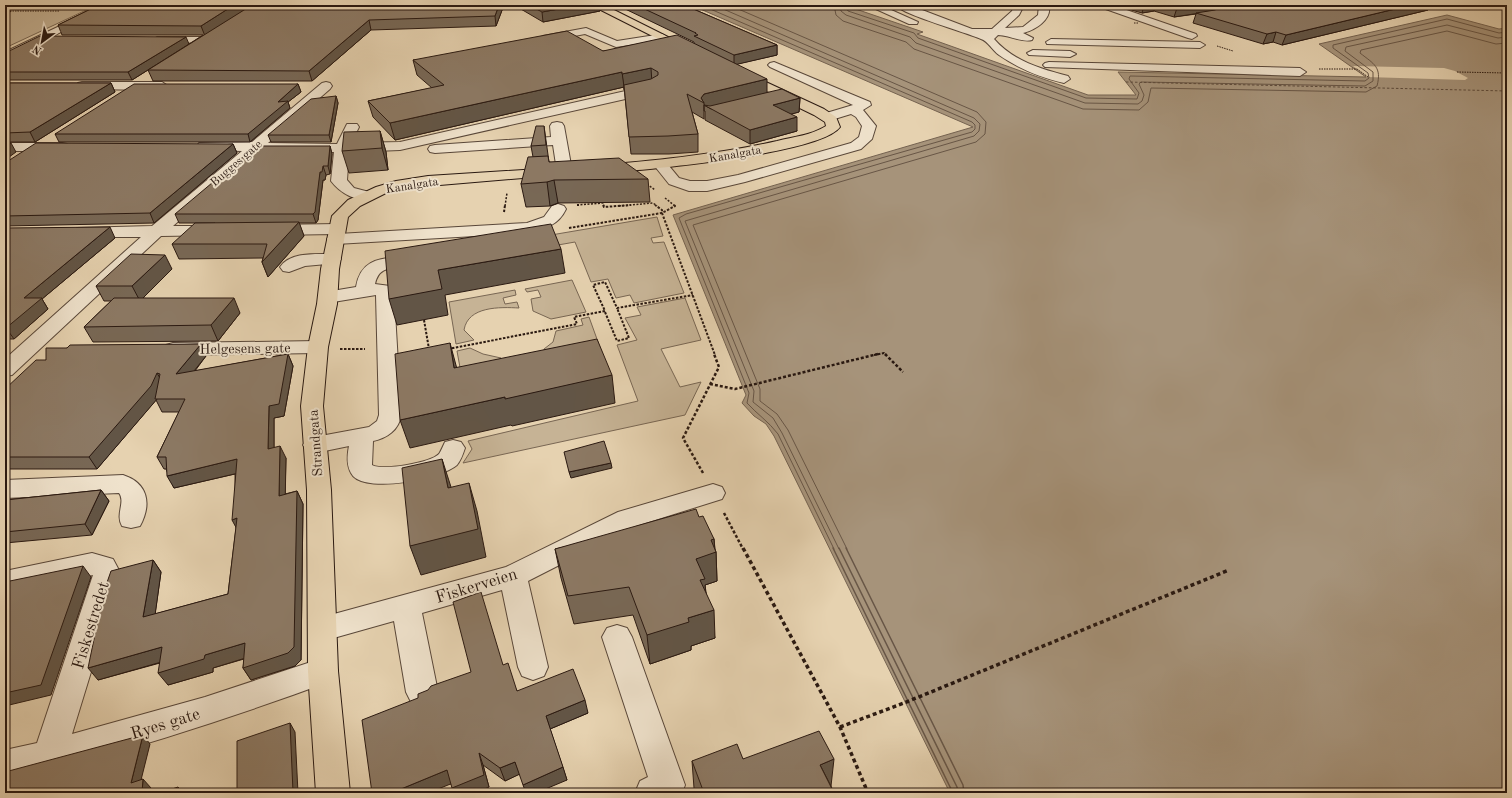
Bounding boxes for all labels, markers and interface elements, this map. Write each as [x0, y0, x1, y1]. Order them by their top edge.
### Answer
north arrow [22, 22, 62, 62]
text: N [31, 42, 44, 56]
street label: Bugges gate [209, 138, 265, 189]
street label: Kanalgata [708, 144, 762, 166]
street label: Kanalgata [385, 176, 439, 196]
street label: Helgesens gate [199, 341, 291, 357]
street label: Strandgata [307, 409, 325, 477]
street label: Fiskerveien [433, 566, 519, 607]
street label: Fiskestredet [70, 579, 113, 671]
street label: Ryes gate [129, 706, 202, 743]

